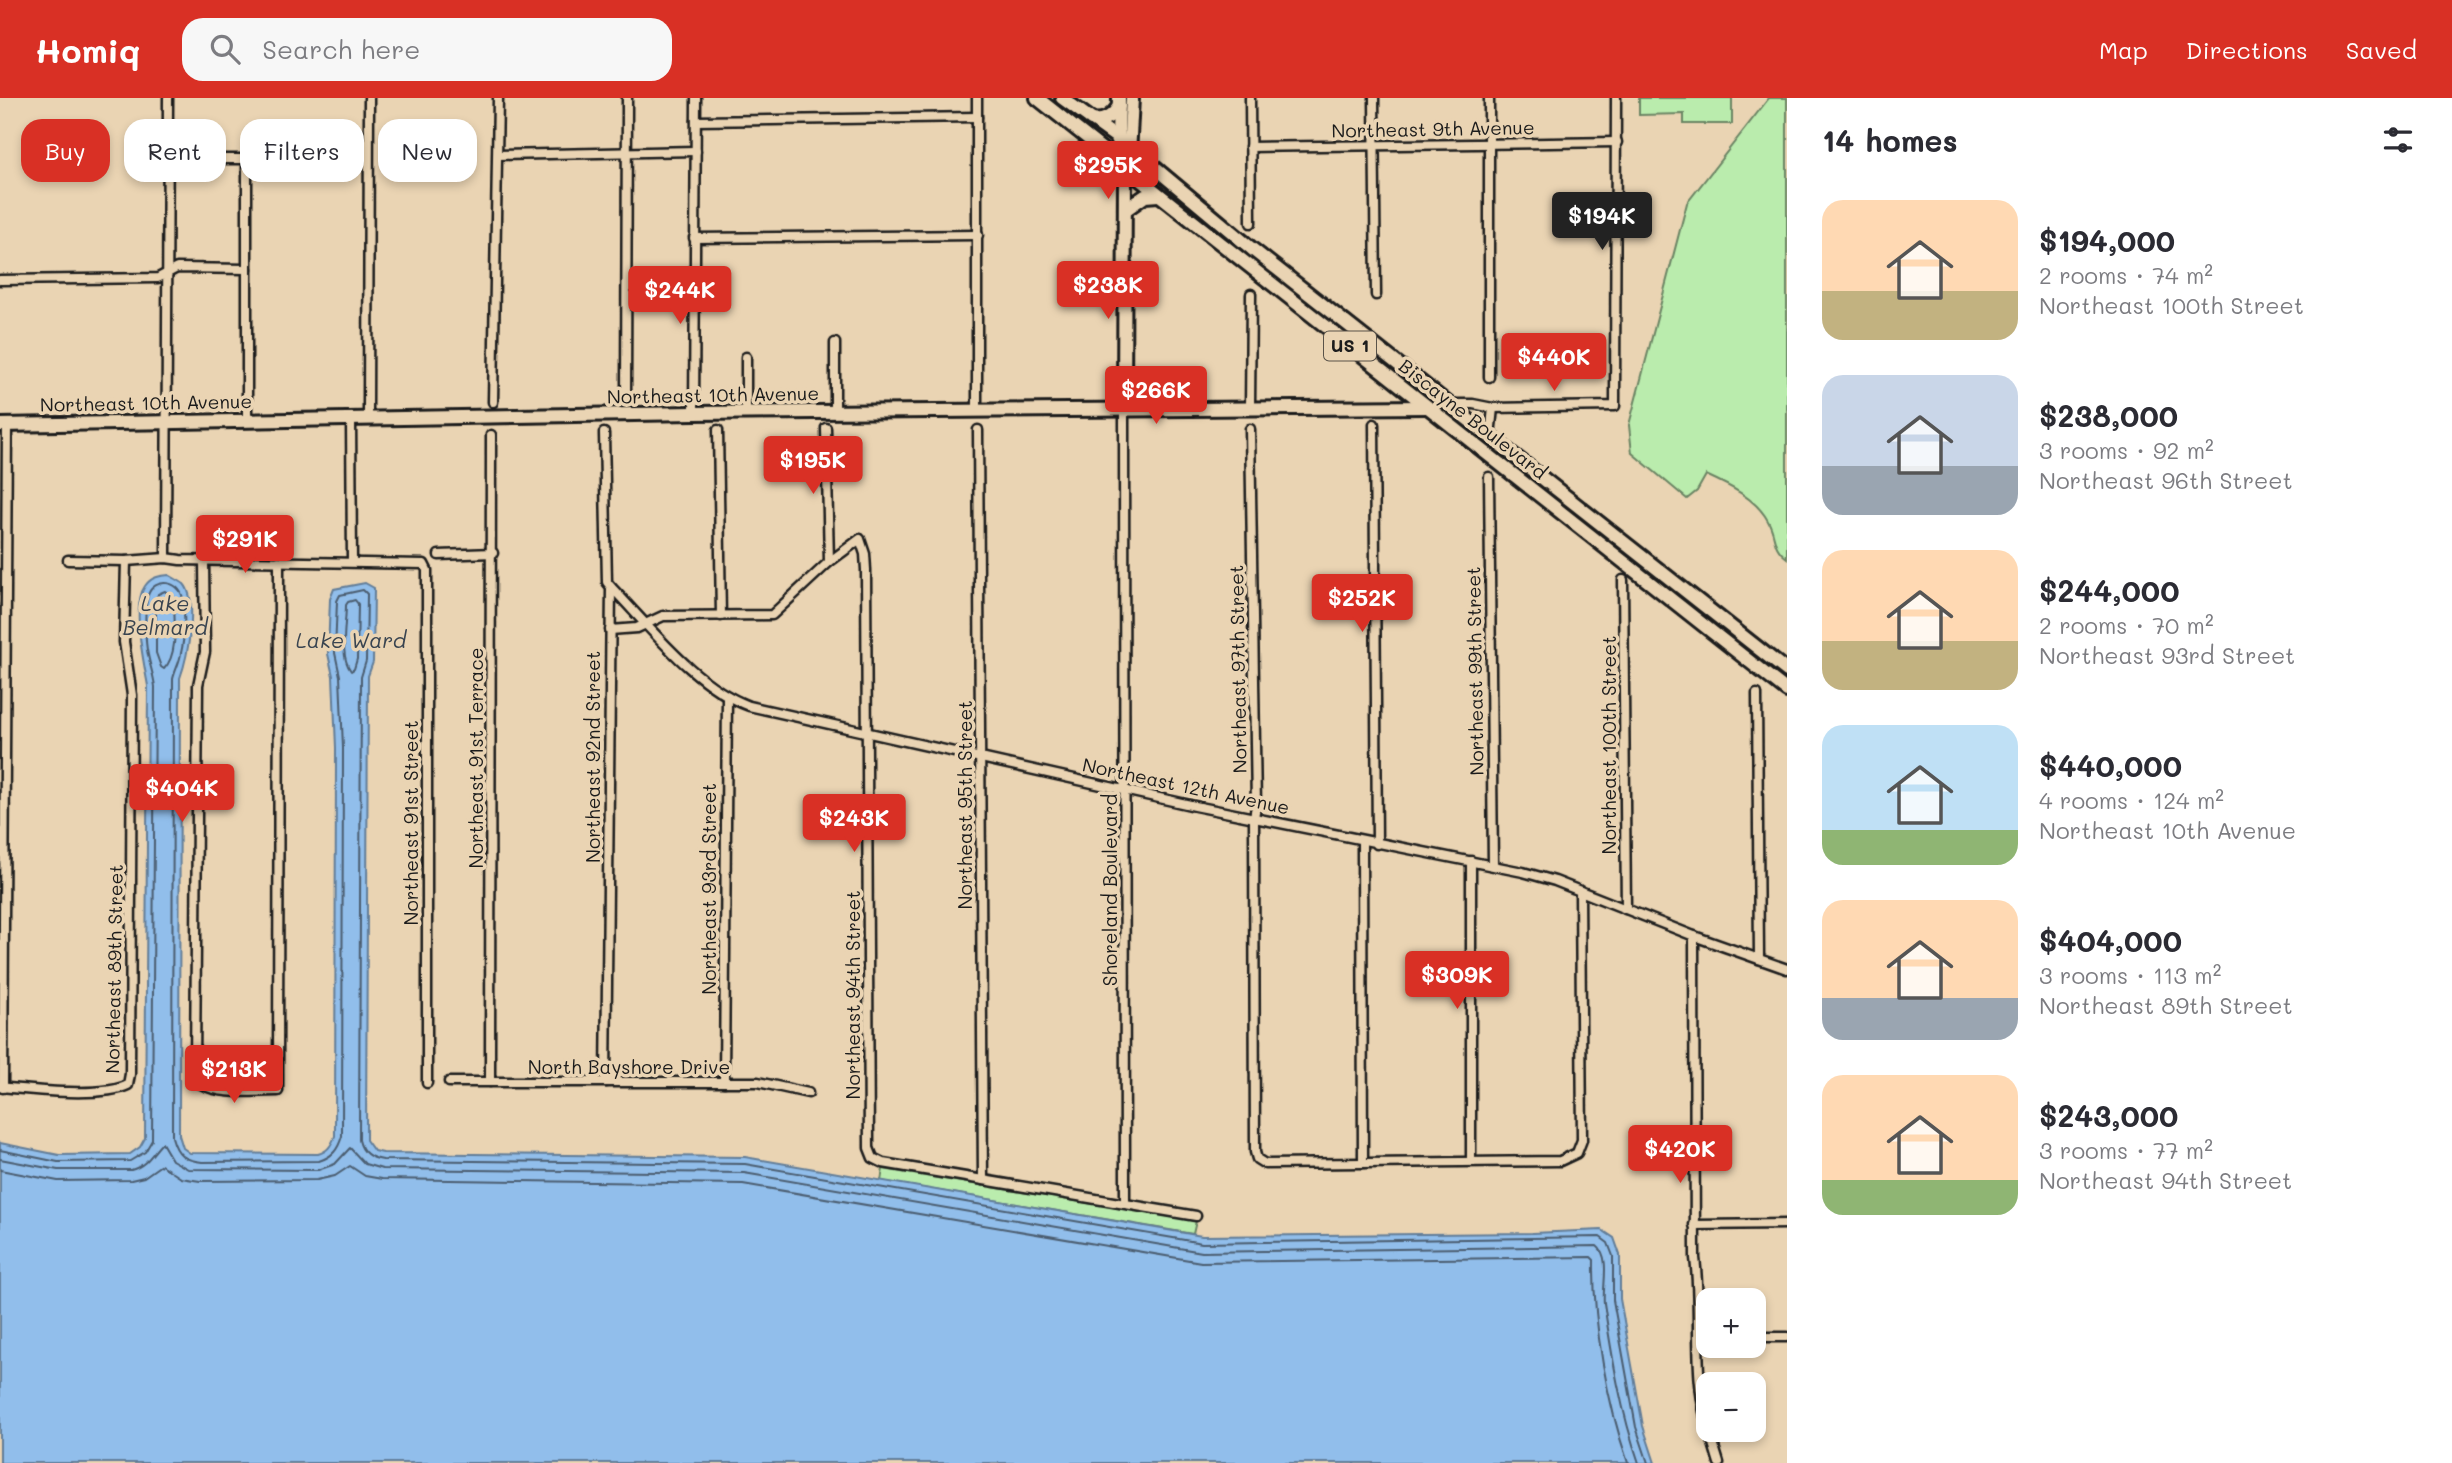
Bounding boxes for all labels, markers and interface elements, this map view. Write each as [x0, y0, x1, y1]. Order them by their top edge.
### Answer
search box [182, 18, 672, 81]
text: Homiq [35, 28, 140, 71]
icon: search [206, 30, 244, 68]
text: Search here [262, 32, 420, 66]
text: Map [2099, 34, 2148, 65]
text: Directions [2186, 34, 2308, 65]
text: Saved [2346, 34, 2417, 65]
street label: Northeast 9th Avenue [1331, 114, 1535, 143]
chip: Buy [21, 119, 110, 182]
chip: Rent [124, 119, 226, 182]
chip: Filters [240, 119, 364, 182]
chip: New [378, 119, 477, 182]
text: 14 homes [1822, 120, 1958, 160]
icon: filters [2379, 121, 2417, 159]
pin: $295K [1059, 141, 1157, 201]
text: $295K [1073, 149, 1143, 179]
pin: $194K [1553, 192, 1651, 252]
text: $194K [1568, 200, 1636, 230]
text: $194,000 [2039, 220, 2175, 260]
icon: home [1878, 228, 1962, 312]
text: 2 rooms · 74 m² [2039, 260, 2213, 290]
pin: $238K [1059, 262, 1157, 321]
pin: $244K [631, 266, 729, 326]
text: $238K [1073, 269, 1143, 299]
text: $244K [644, 274, 716, 304]
text: Northeast 100th Street [2039, 290, 2304, 320]
road number: US 1 [1324, 332, 1376, 360]
pin: $440K [1505, 334, 1603, 393]
text: $440K [1517, 341, 1591, 371]
street label: Biscayne Boulevard [1394, 353, 1553, 484]
pin: $266K [1107, 366, 1205, 426]
text: $266K [1121, 374, 1191, 404]
street label: Northeast 10th Avenue [607, 380, 819, 409]
street label: Northeast 10th Avenue [40, 388, 252, 417]
text: $238,000 [2039, 395, 2178, 435]
icon: home [1878, 403, 1962, 487]
text: 3 rooms · 92 m² [2039, 435, 2214, 465]
pin: $195K [764, 436, 862, 496]
text: $195K [780, 444, 846, 474]
text: Northeast 96th Street [2039, 465, 2293, 495]
pin: $291K [196, 516, 294, 575]
text: $291K [212, 523, 278, 553]
street label: Northeast 97th Street [1223, 565, 1252, 774]
street label: Northeast 99th Street [1460, 566, 1489, 776]
text: $244,000 [2039, 570, 2179, 610]
pin: $252K [1313, 574, 1411, 634]
icon: home [1878, 578, 1962, 662]
text: $252K [1328, 582, 1396, 612]
water label: Lake Belmard [123, 589, 209, 640]
text: 2 rooms · 70 m² [2039, 610, 2214, 640]
water label: Lake Ward [296, 626, 408, 653]
street label: Northeast 100th Street [1596, 636, 1621, 854]
text: Northeast 93rd Street [2039, 640, 2295, 670]
street label: Northeast 91st Terrace [463, 648, 488, 868]
street label: Northeast 92nd Street [580, 651, 605, 863]
street label: Northeast 95th Street [952, 700, 977, 910]
street label: Northeast 91st Street [398, 720, 423, 926]
text: $440,000 [2039, 745, 2182, 785]
street label: Northeast 12th Avenue [1080, 751, 1292, 820]
icon: home [1878, 753, 1962, 837]
pin: $404K [133, 764, 231, 824]
text: $404K [145, 772, 219, 802]
street label: Northeast 93rd Street [696, 783, 721, 995]
text: 4 rooms · 124 m² [2039, 785, 2224, 815]
pin: $243K [805, 794, 903, 854]
street label: Shoreland Boulevard [1097, 794, 1122, 986]
text: $243K [819, 802, 889, 832]
text: Northeast 10th Avenue [2039, 815, 2296, 845]
street label: Northeast 89th Street [99, 864, 128, 1074]
street label: Northeast 94th Street [840, 890, 865, 1100]
text: $404,000 [2039, 920, 2182, 960]
icon: home [1878, 928, 1962, 1012]
pin: $309K [1408, 951, 1506, 1011]
text: $309K [1421, 959, 1493, 989]
text: 3 rooms · 113 m² [2039, 960, 2221, 990]
text: Northeast 89th Street [2039, 990, 2293, 1020]
pin: $213K [185, 1046, 283, 1105]
text: $213K [201, 1053, 267, 1083]
street label: North Bayshore Drive [528, 1054, 730, 1079]
text: $243,000 [2039, 1095, 2178, 1135]
icon: home [1878, 1103, 1962, 1187]
pin: $420K [1631, 1126, 1729, 1185]
text: $420K [1644, 1133, 1716, 1163]
text: 3 rooms · 77 m² [2039, 1135, 2213, 1165]
text: Northeast 94th Street [2039, 1165, 2292, 1195]
map controls [1696, 1288, 1766, 1442]
button: + [1696, 1288, 1766, 1358]
button: − [1696, 1372, 1766, 1442]

